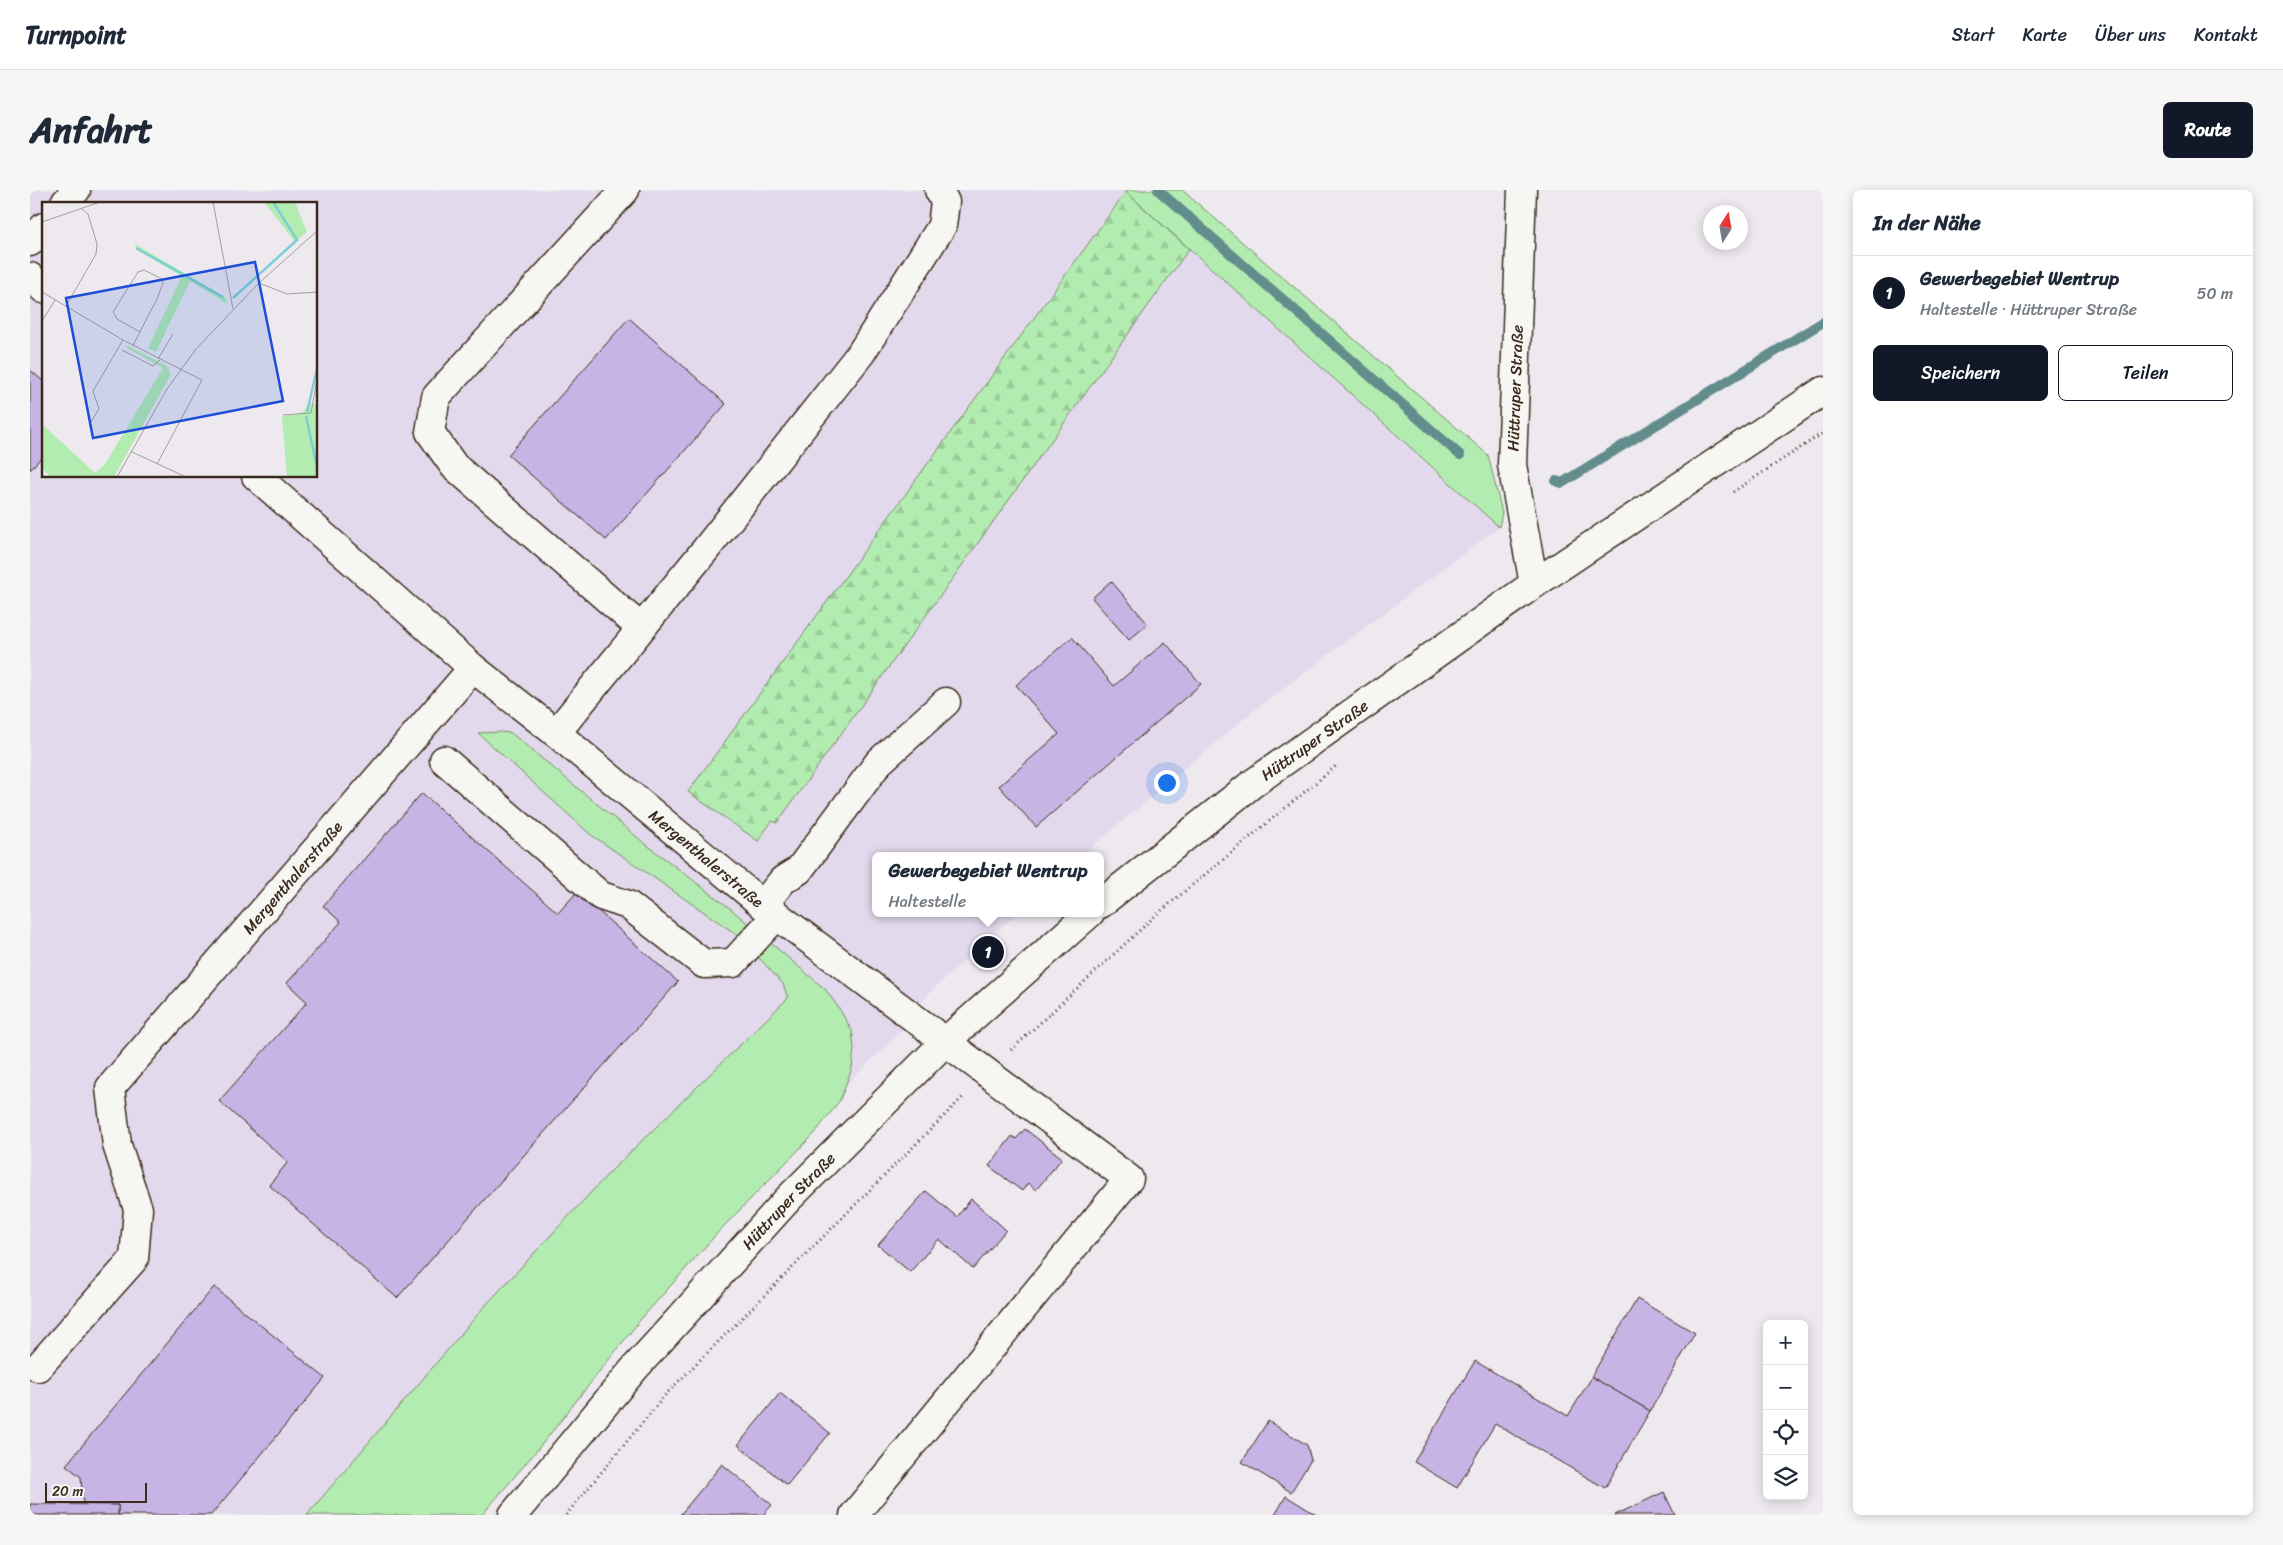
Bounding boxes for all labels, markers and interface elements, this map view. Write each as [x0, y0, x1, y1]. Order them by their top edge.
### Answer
text: Turnpoint [25, 14, 127, 56]
text: Start [1952, 19, 1995, 51]
text: Karte [2023, 19, 2067, 51]
text: Über uns [2095, 19, 2166, 51]
text: Kontakt [2194, 19, 2258, 51]
text: Anfahrt [30, 99, 153, 161]
button: Route [2163, 102, 2253, 158]
inset map [42, 202, 318, 478]
text: In der Nähe [1873, 204, 1981, 242]
north arrow [1703, 205, 1748, 250]
text: Gewerbegebiet Wentrup [1920, 262, 2119, 295]
text: 1 [1886, 279, 1892, 308]
text: 50 m [2197, 279, 2233, 308]
text: Haltestelle · Hüttruper Straße [1920, 295, 2137, 324]
street label: Hüttruper Straße [1498, 324, 1532, 452]
button: Speichern [1873, 345, 2048, 401]
button: Teilen [2058, 345, 2233, 401]
street label: Hüttruper Straße [1254, 691, 1374, 788]
your location [1154, 770, 1180, 796]
street label: Mergenthalerstraße [642, 801, 771, 915]
street label: Mergenthalerstraße [234, 814, 350, 941]
popup [872, 852, 1104, 917]
text: Gewerbegebiet Wentrup [888, 854, 1088, 887]
text: Haltestelle [888, 887, 966, 916]
pin: 1 [972, 933, 1004, 971]
street label: Hüttruper Straße [734, 1145, 842, 1256]
map controls [1763, 1320, 1808, 1500]
button: + [1763, 1320, 1808, 1365]
button: − [1763, 1365, 1808, 1410]
button: locate [1763, 1410, 1808, 1455]
button: layers [1763, 1455, 1808, 1500]
text: 20 m [52, 1479, 83, 1504]
scale bar [45, 1480, 148, 1503]

